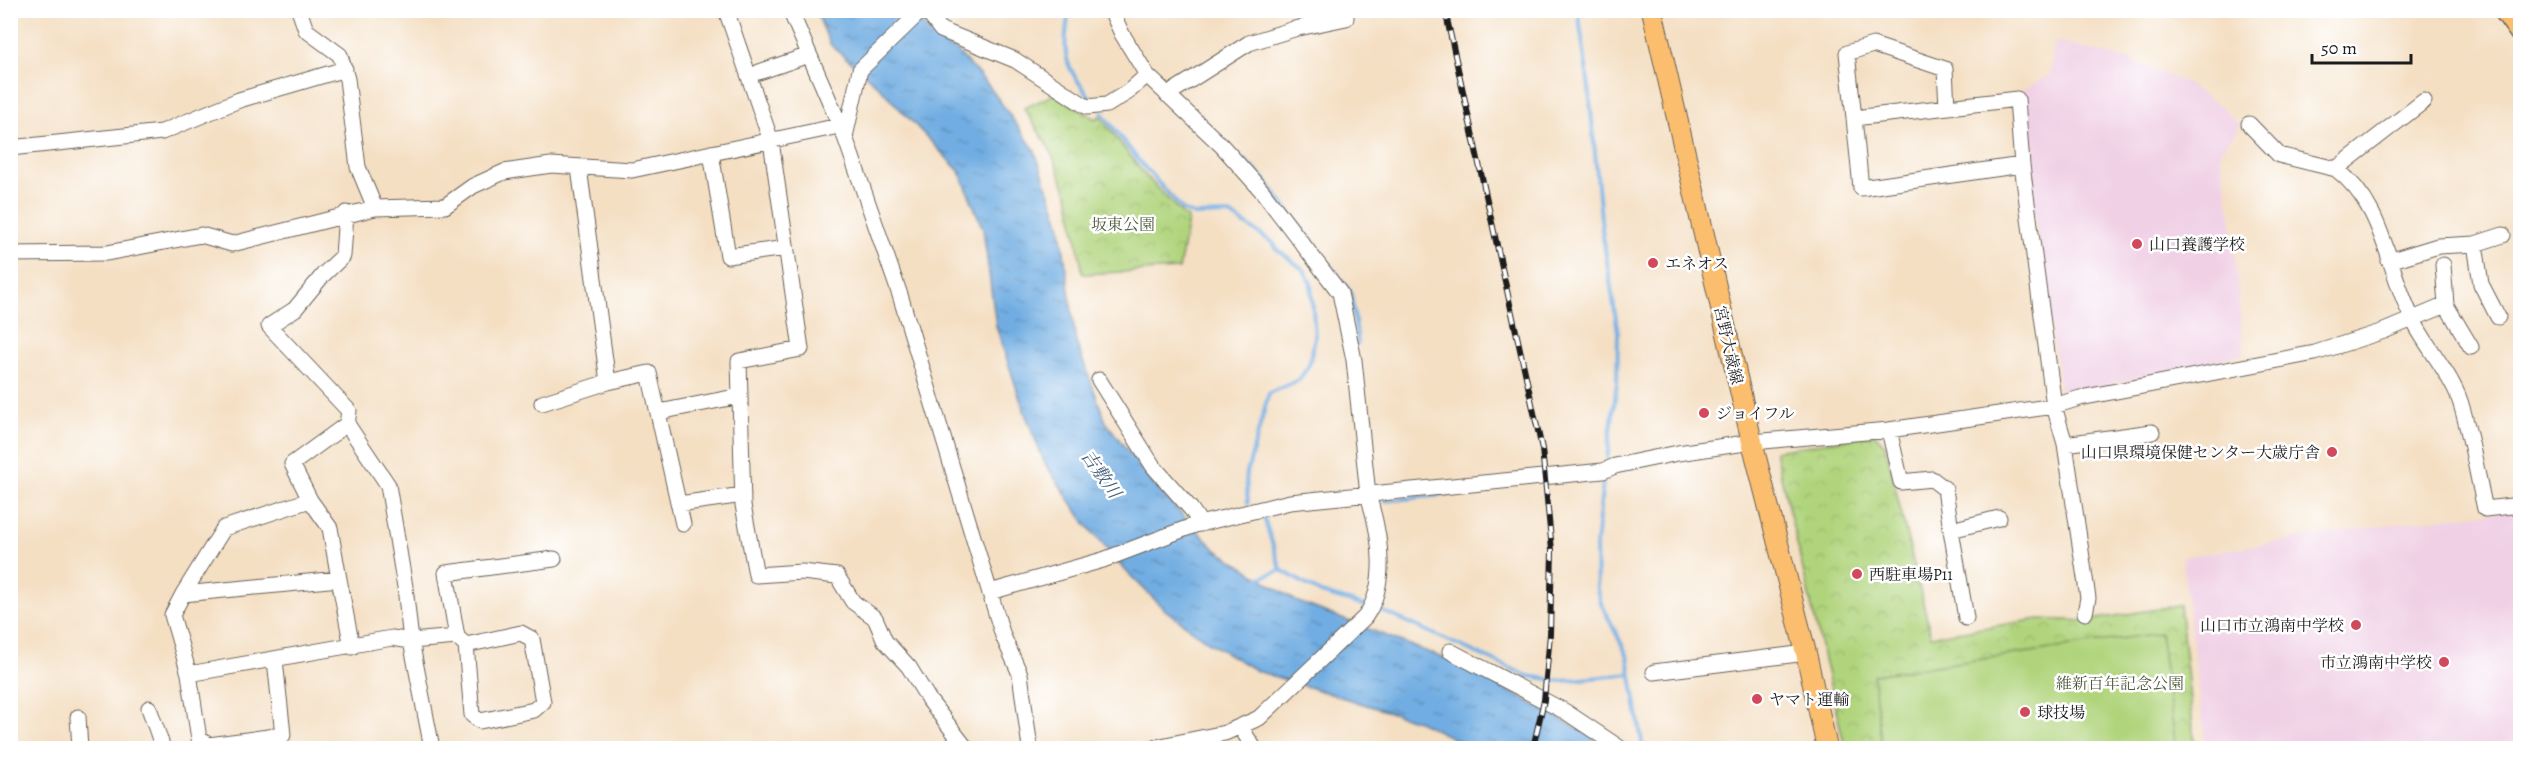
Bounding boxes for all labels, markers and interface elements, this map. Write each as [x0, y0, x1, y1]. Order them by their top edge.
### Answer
scale bar [2312, 27, 2411, 65]
text: 50 m [2321, 36, 2357, 60]
park label: 坂東公園 [1091, 214, 1155, 236]
place label: 山口養護学校 [2149, 234, 2245, 256]
marker: 山口養護学校 [2130, 237, 2144, 251]
place label: エネオス [1665, 253, 1729, 275]
marker: エネオス [1646, 256, 1660, 270]
street label: 宮野大歳線 [1708, 304, 1748, 387]
place label: ジョイフル [1716, 403, 1795, 425]
marker: ジョイフル [1697, 406, 1711, 420]
place label: 山口県環境保健センター大歳庁舎 [2081, 442, 2320, 464]
water label: 吉敷川 [1076, 445, 1127, 505]
marker: 山口県環境保健センター大歳庁舎 [2325, 445, 2339, 459]
place label: 西駐車場P11 [1869, 564, 1953, 586]
marker: 西駐車場P11 [1850, 567, 1864, 581]
place label: 山口市立鴻南中学校 [2200, 615, 2344, 637]
marker: 山口市立鴻南中学校 [2349, 618, 2363, 632]
place label: 市立鴻南中学校 [2320, 652, 2432, 674]
marker: 市立鴻南中学校 [2437, 655, 2451, 669]
park label: 維新百年記念公園 [2056, 673, 2184, 695]
place label: ヤマト運輸 [1769, 689, 1849, 711]
marker: ヤマト運輸 [1750, 692, 1764, 706]
place label: 球技場 [2037, 702, 2085, 724]
marker: 球技場 [2018, 705, 2032, 719]

